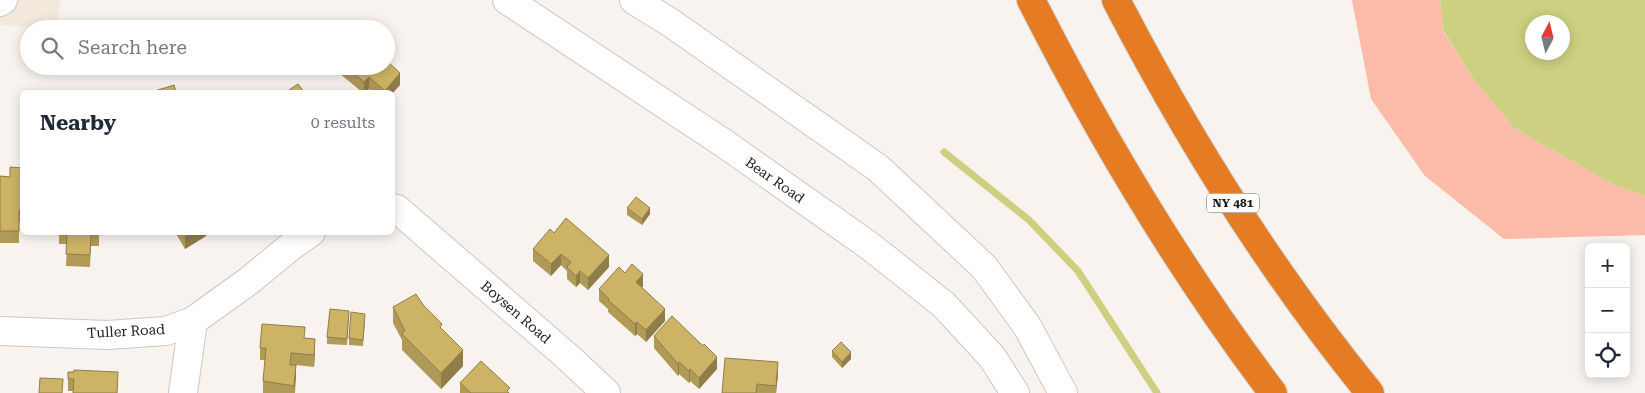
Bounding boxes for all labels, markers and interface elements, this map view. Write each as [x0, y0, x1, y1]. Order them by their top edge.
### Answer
north arrow [1525, 15, 1570, 60]
search box [20, 20, 395, 75]
icon: search [38, 34, 66, 62]
text: Search here [78, 36, 187, 59]
text: Nearby [40, 111, 116, 135]
text: 0 results [311, 113, 375, 132]
street label: Bear Road [742, 154, 808, 206]
road number: NY 481 [1207, 194, 1259, 212]
map controls [1585, 243, 1630, 378]
button: + [1585, 243, 1630, 288]
street label: Boysen Road [478, 277, 554, 347]
button: − [1585, 288, 1630, 333]
street label: Tuller Road [87, 321, 165, 341]
button: locate [1585, 333, 1630, 378]

